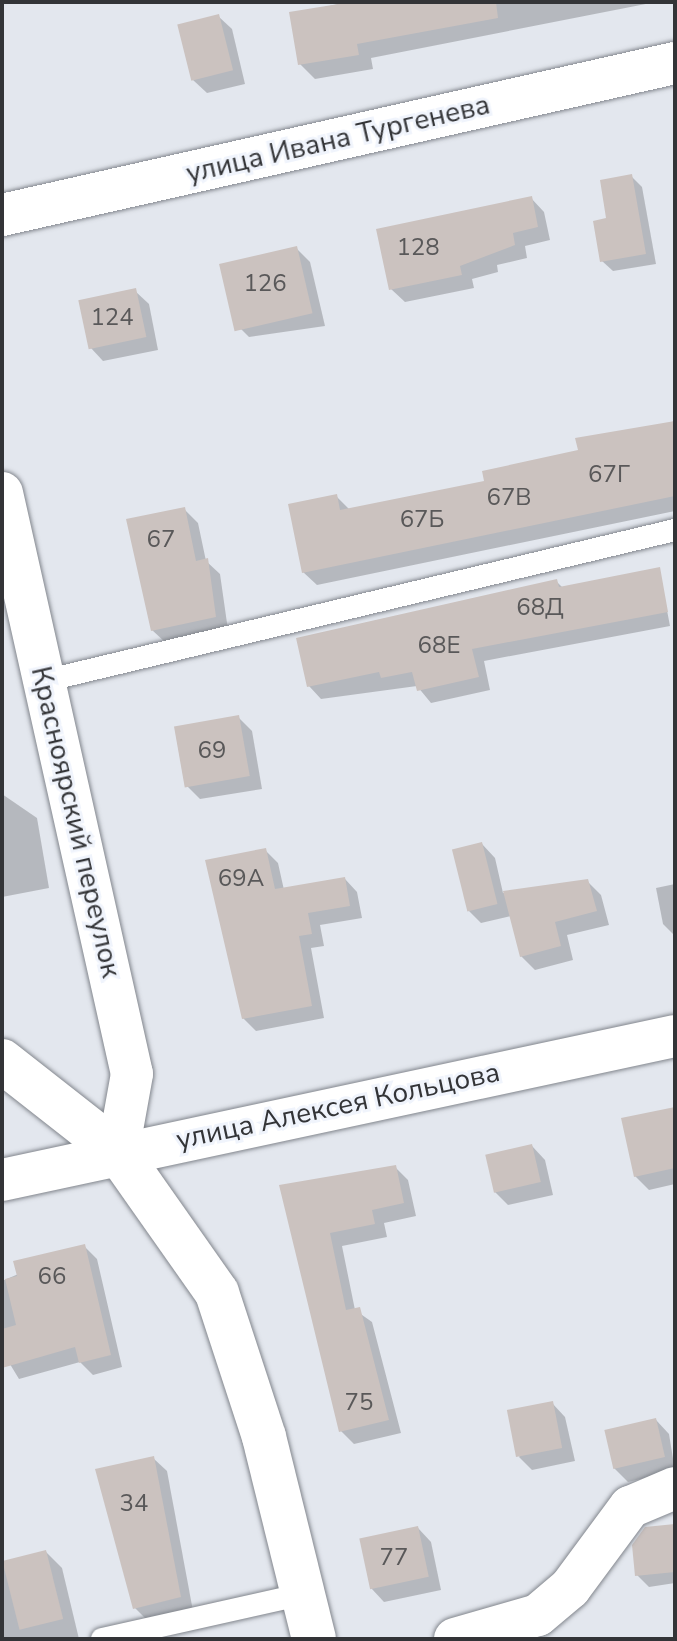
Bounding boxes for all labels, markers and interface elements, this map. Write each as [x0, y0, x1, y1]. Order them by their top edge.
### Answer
street label: улица Ивана Тургенева [183, 88, 493, 190]
house number: 128 [396, 234, 440, 262]
house number: 126 [243, 270, 287, 298]
house number: 124 [90, 304, 134, 332]
house number: 67Г [588, 461, 630, 489]
house number: 67В [486, 484, 532, 512]
house number: 67Б [400, 506, 444, 534]
house number: 67 [147, 526, 175, 554]
house number: 68Д [516, 594, 564, 622]
house number: 68Е [418, 632, 460, 660]
street label: Красноярский переулок [24, 663, 128, 981]
house number: 69 [198, 737, 226, 765]
house number: 69А [218, 865, 264, 893]
street label: улица Алексея Кольцова [173, 1055, 503, 1157]
house number: 66 [38, 1263, 66, 1291]
house number: 75 [345, 1389, 373, 1417]
house number: 34 [120, 1490, 148, 1518]
house number: 77 [380, 1544, 408, 1572]

